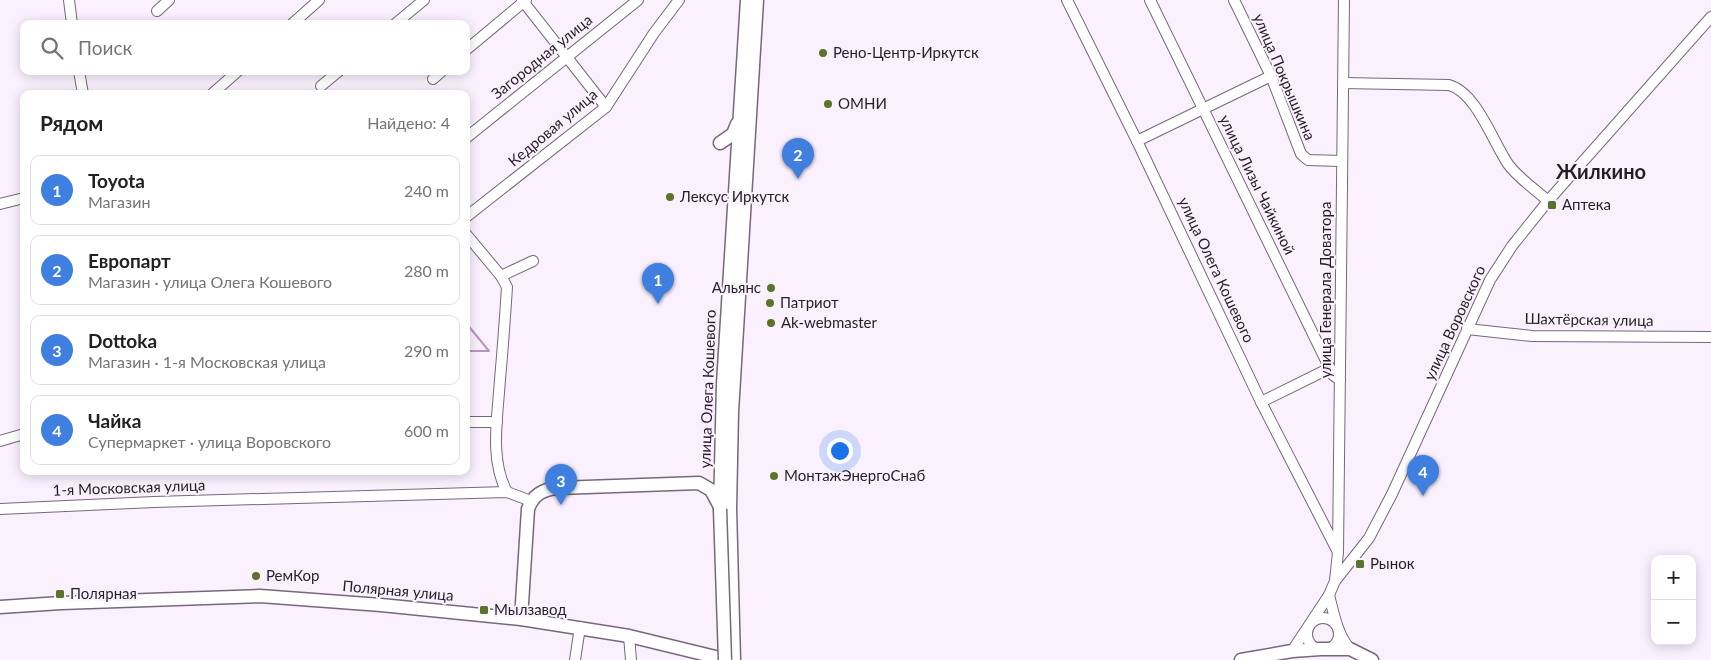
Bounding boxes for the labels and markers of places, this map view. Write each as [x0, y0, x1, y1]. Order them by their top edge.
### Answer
place label: Рено-Центр-Иркутск [833, 43, 979, 61]
marker: Рено-Центр-Иркутск [817, 47, 829, 59]
place label: ОМНИ [838, 94, 887, 112]
marker: ОМНИ [822, 98, 834, 110]
pin: 2 [782, 138, 814, 179]
place label: Лексус Иркутск [679, 187, 789, 205]
marker: Лексус Иркутск [664, 191, 676, 203]
place label: Аптека [1562, 195, 1611, 213]
marker: Аптека [1546, 199, 1558, 211]
pin: 1 [642, 263, 674, 304]
place label: Альянс [712, 278, 761, 296]
marker: Альянс [765, 282, 777, 294]
place label: Патриот [780, 293, 839, 311]
marker: Патриот [764, 297, 776, 309]
place label: Ak-webmaster [781, 313, 878, 331]
marker: Ak-webmaster [765, 317, 777, 329]
pin: 4 [1407, 455, 1439, 496]
pin: 3 [545, 464, 577, 505]
place label: МонтажЭнергоСнаб [784, 466, 925, 484]
marker: МонтажЭнергоСнаб [768, 470, 780, 482]
place label: Рынок [1370, 554, 1415, 572]
marker: Рынок [1354, 558, 1366, 570]
place label: РемКор [266, 566, 320, 584]
marker: РемКор [250, 570, 262, 582]
place label: Полярная [70, 584, 137, 602]
marker: Полярная [54, 588, 66, 600]
place label: Мылзавод [494, 600, 567, 618]
marker: Мылзавод [478, 604, 490, 616]

